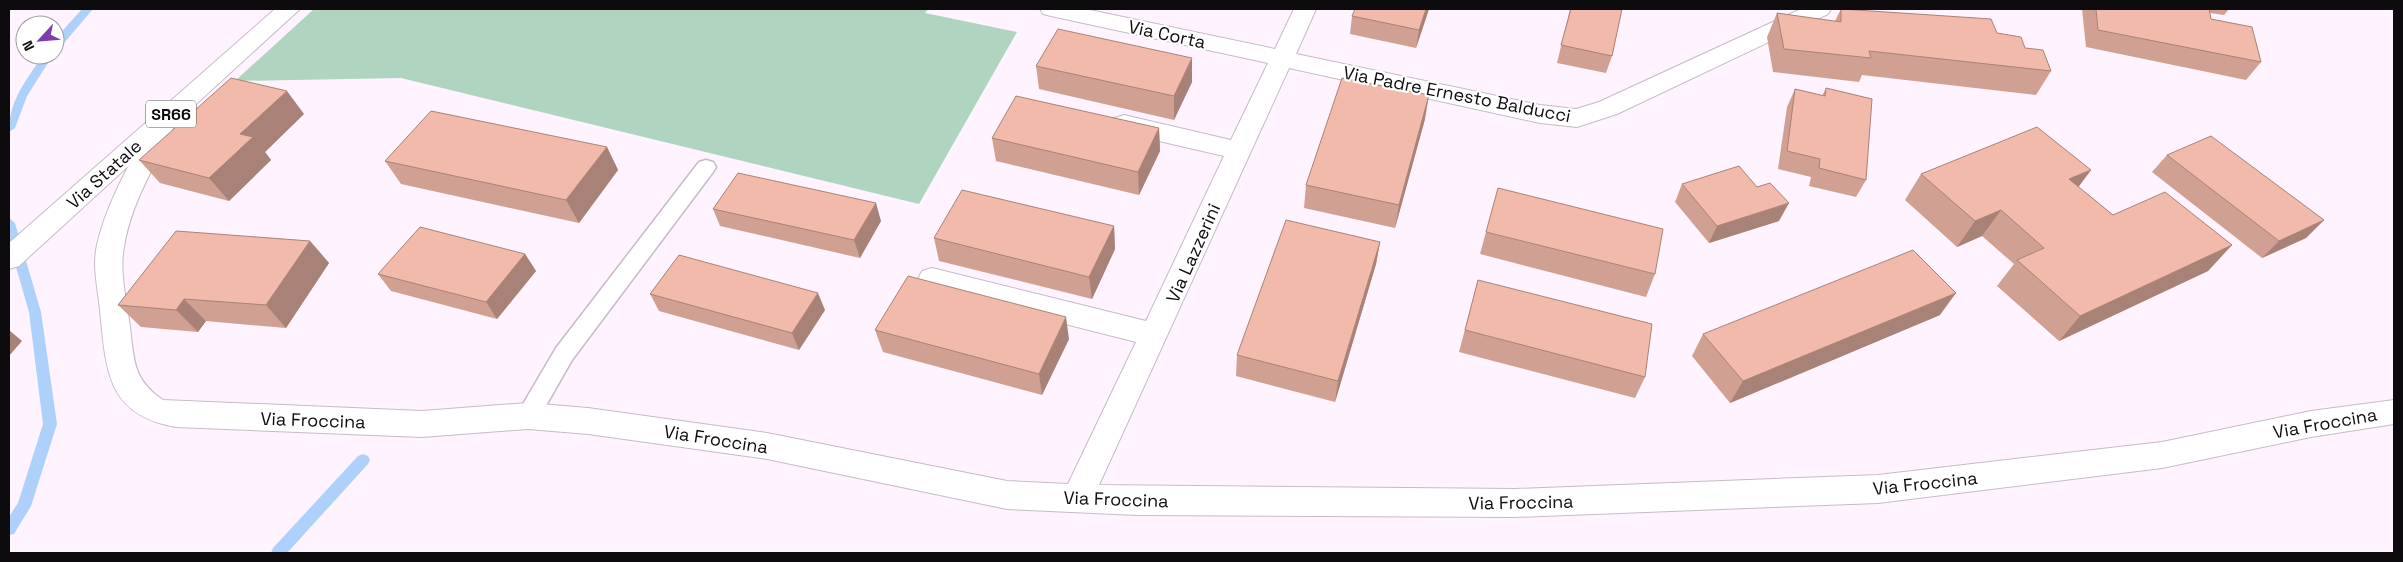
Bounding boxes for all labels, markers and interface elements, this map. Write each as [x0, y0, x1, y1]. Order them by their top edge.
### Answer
north arrow [15, 15, 65, 65]
street label: Via Corta [1126, 15, 1208, 53]
text: N [18, 38, 38, 54]
street label: Via Padre Ernesto Balducci [1341, 61, 1573, 127]
road number: SR66 [146, 100, 196, 128]
street label: Via Statale [62, 134, 146, 214]
street label: Via Lazzerini [1161, 200, 1225, 306]
street label: Via Froccina [2271, 403, 2379, 443]
street label: Via Froccina [260, 407, 366, 433]
street label: Via Froccina [662, 419, 770, 459]
street label: Via Froccina [1872, 466, 1978, 500]
street label: Via Froccina [1063, 486, 1169, 512]
street label: Via Froccina [1468, 490, 1574, 514]

